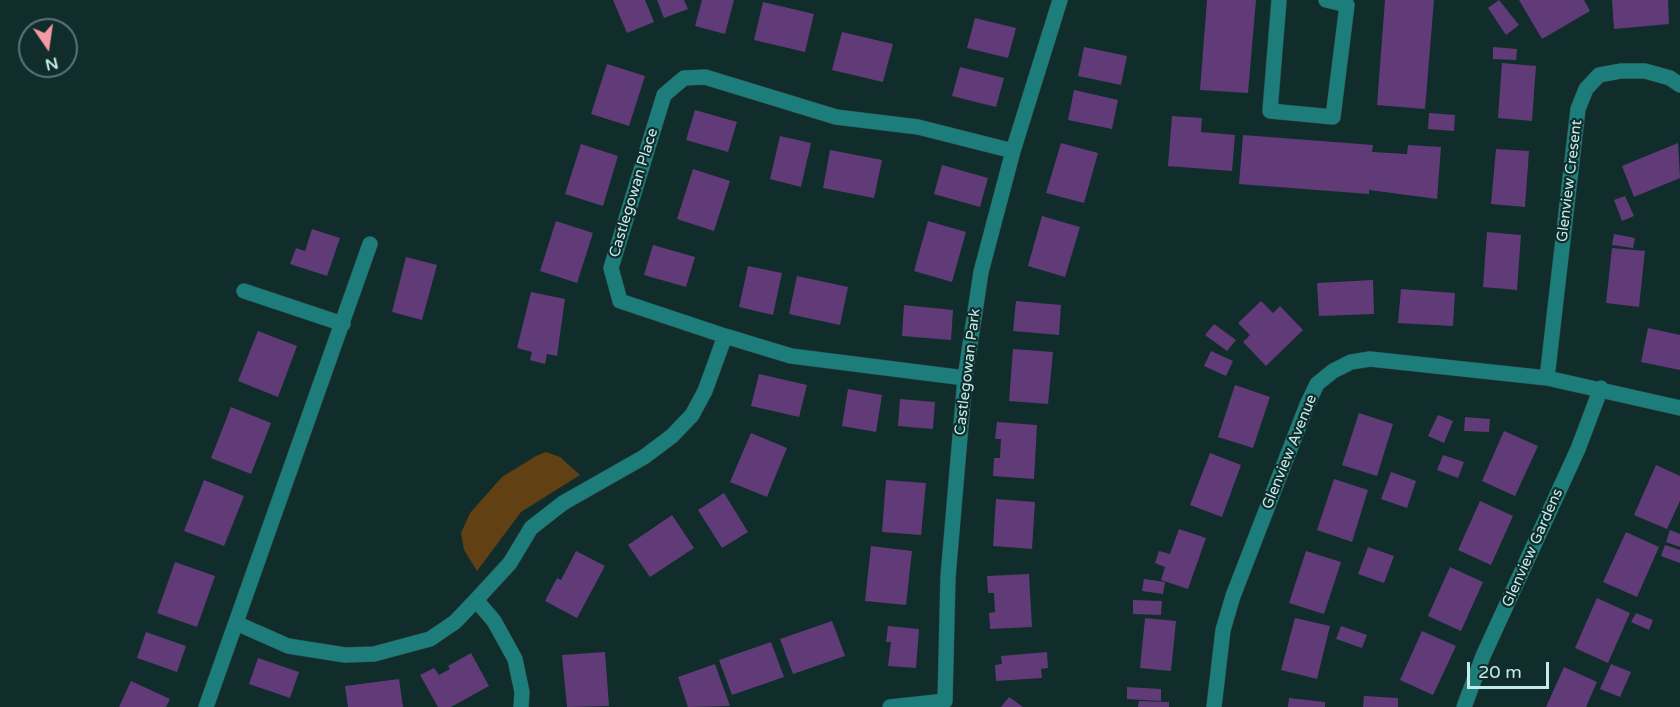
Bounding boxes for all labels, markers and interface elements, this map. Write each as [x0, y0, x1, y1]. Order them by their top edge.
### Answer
north arrow [18, 18, 78, 78]
text: N [43, 52, 60, 75]
street label: Glenview Cresent [1554, 119, 1586, 243]
street label: Castlegowan Place [606, 126, 662, 260]
street label: Castlegowan Park [951, 308, 985, 436]
street label: Glenview Avenue [1259, 392, 1321, 512]
street label: Glenview Gardens [1499, 486, 1567, 610]
scale bar [1470, 650, 1552, 688]
text: 20 m [1478, 661, 1522, 683]

